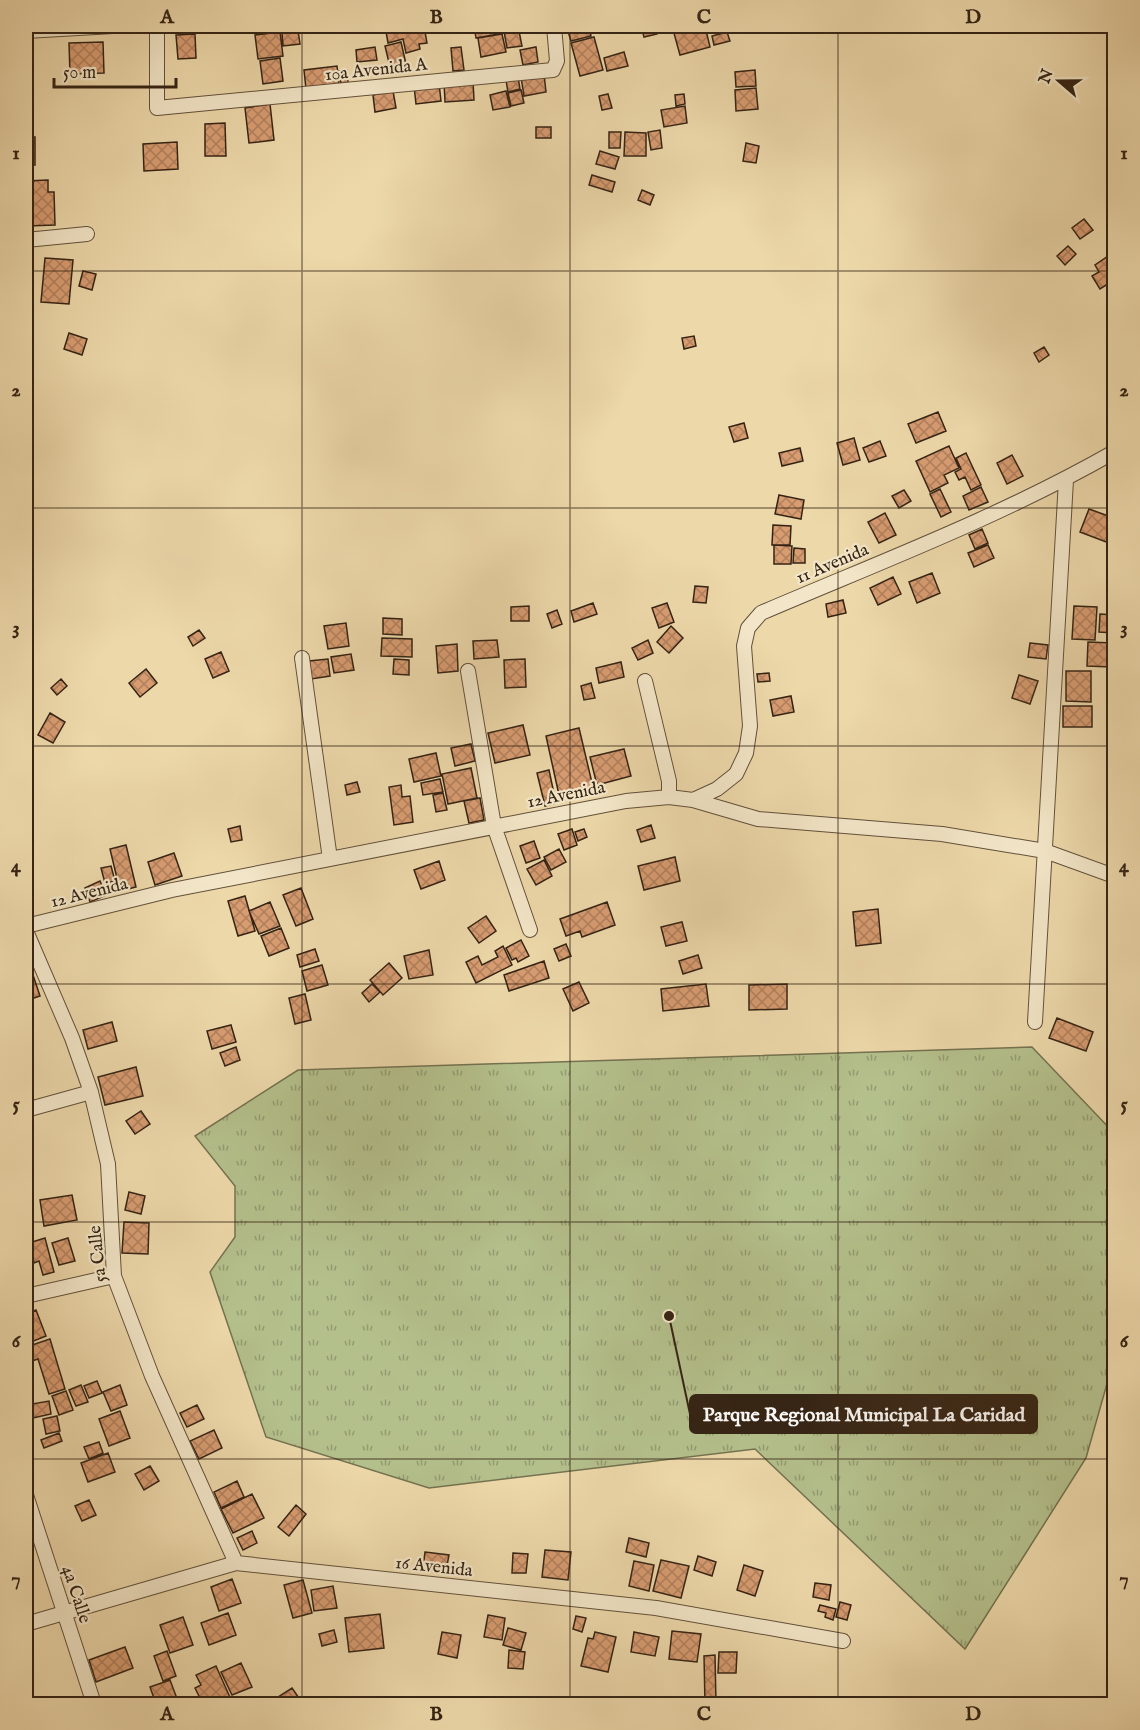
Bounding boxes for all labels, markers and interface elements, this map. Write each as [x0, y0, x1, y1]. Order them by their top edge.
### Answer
text: A [159, 5, 175, 30]
text: B [429, 5, 443, 30]
text: C [697, 5, 711, 30]
text: D [965, 5, 981, 30]
scale bar [54, 51, 176, 89]
north arrow [1029, 51, 1089, 111]
street label: 10a Avenida A [324, 54, 429, 87]
text: 50 m [63, 62, 96, 85]
text: N [1035, 66, 1059, 87]
text: 1 [12, 141, 20, 166]
text: 1 [1120, 141, 1128, 166]
text: 2 [11, 378, 21, 403]
text: 2 [1119, 378, 1129, 403]
street label: 11 Avenida [793, 539, 873, 590]
text: 3 [12, 616, 20, 641]
text: 3 [1120, 616, 1128, 641]
street label: 12 Avenida [525, 777, 607, 814]
text: 4 [11, 854, 22, 879]
text: 4 [1119, 854, 1130, 879]
street label: 12 Avenida [48, 873, 131, 914]
text: 5 [12, 1092, 20, 1117]
text: 5 [1120, 1092, 1128, 1117]
street label: 5a Calle [84, 1224, 113, 1283]
text: 6 [12, 1329, 22, 1354]
text: 6 [1120, 1329, 1130, 1354]
callout: Parque Regional Municipal La Caridad [690, 1395, 1037, 1433]
text: Parque Regional Municipal La Caridad [703, 1403, 1026, 1428]
street label: 16 Avenida [394, 1552, 474, 1583]
street label: 4a Calle [55, 1563, 96, 1626]
text: 7 [11, 1567, 21, 1592]
text: 7 [1119, 1567, 1129, 1592]
text: A [159, 1702, 175, 1727]
text: B [429, 1702, 443, 1727]
text: C [697, 1702, 711, 1727]
text: D [965, 1702, 981, 1727]

